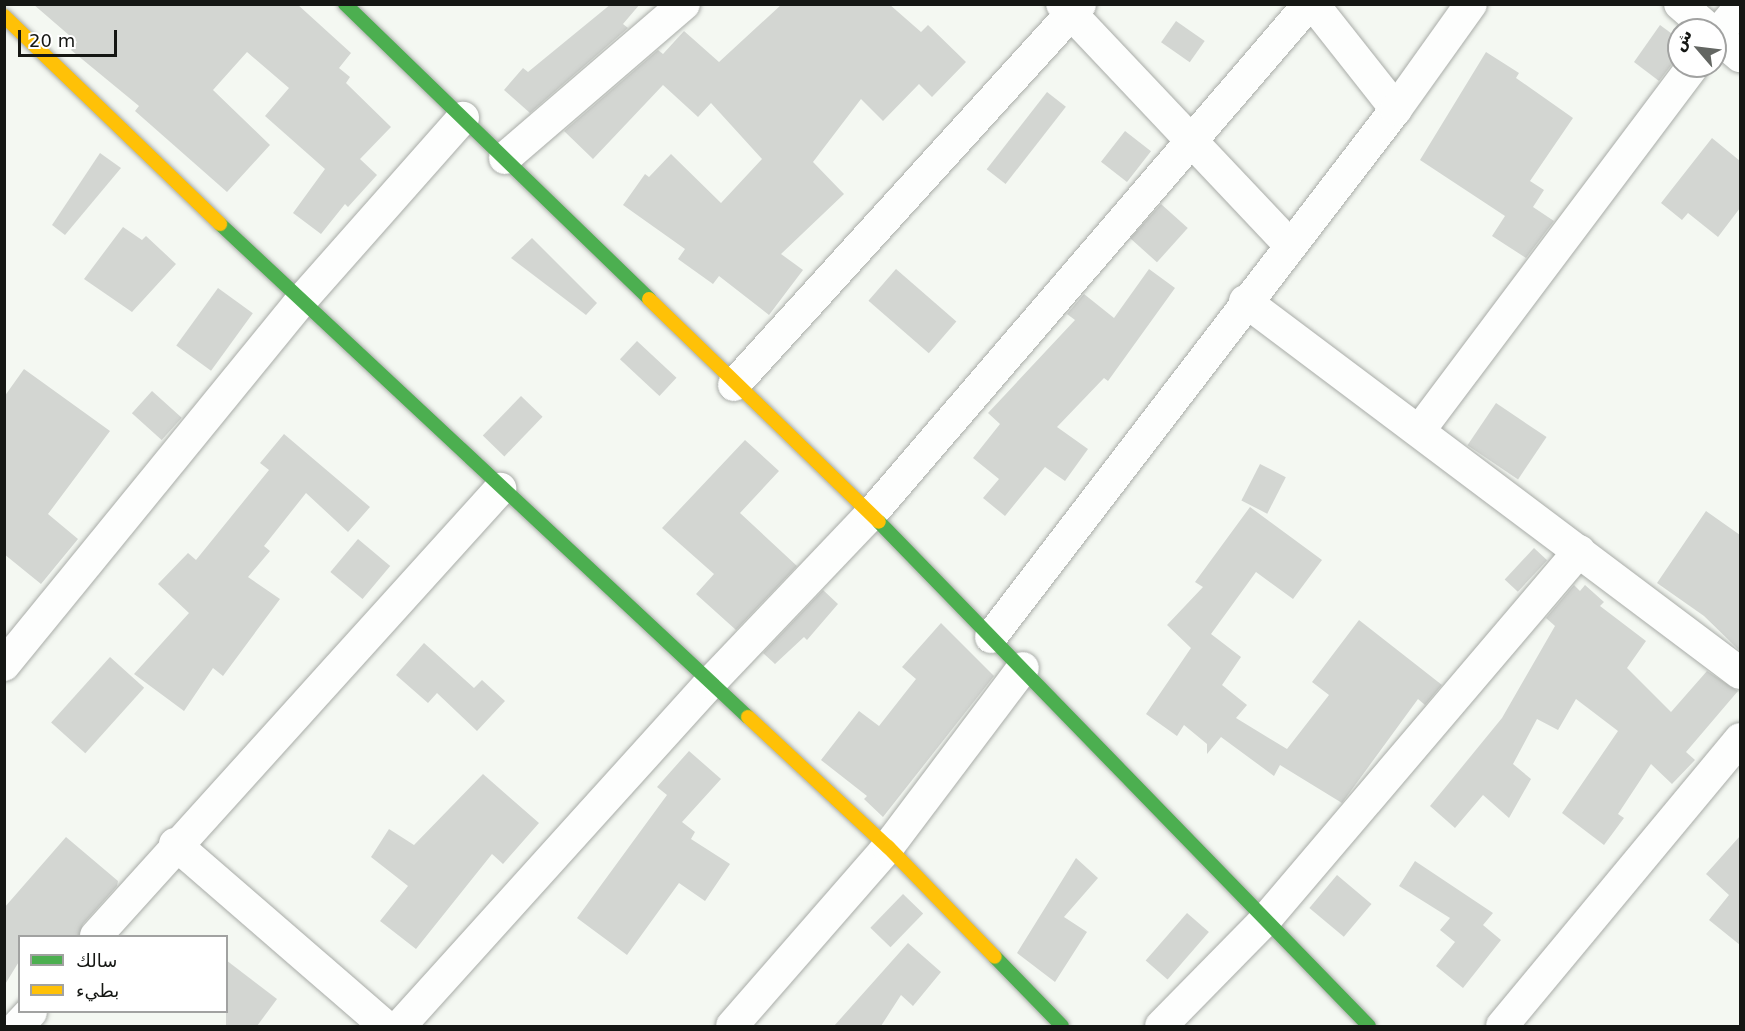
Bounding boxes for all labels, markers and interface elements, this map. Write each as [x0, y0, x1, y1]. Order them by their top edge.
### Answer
scale bar [21, 18, 120, 56]
north arrow [1667, 18, 1727, 78]
text: ش [1669, 26, 1696, 54]
text: 20 m [29, 30, 75, 51]
legend [18, 935, 228, 1013]
text: سالك [76, 950, 117, 971]
text: بطيء [76, 980, 119, 1001]

